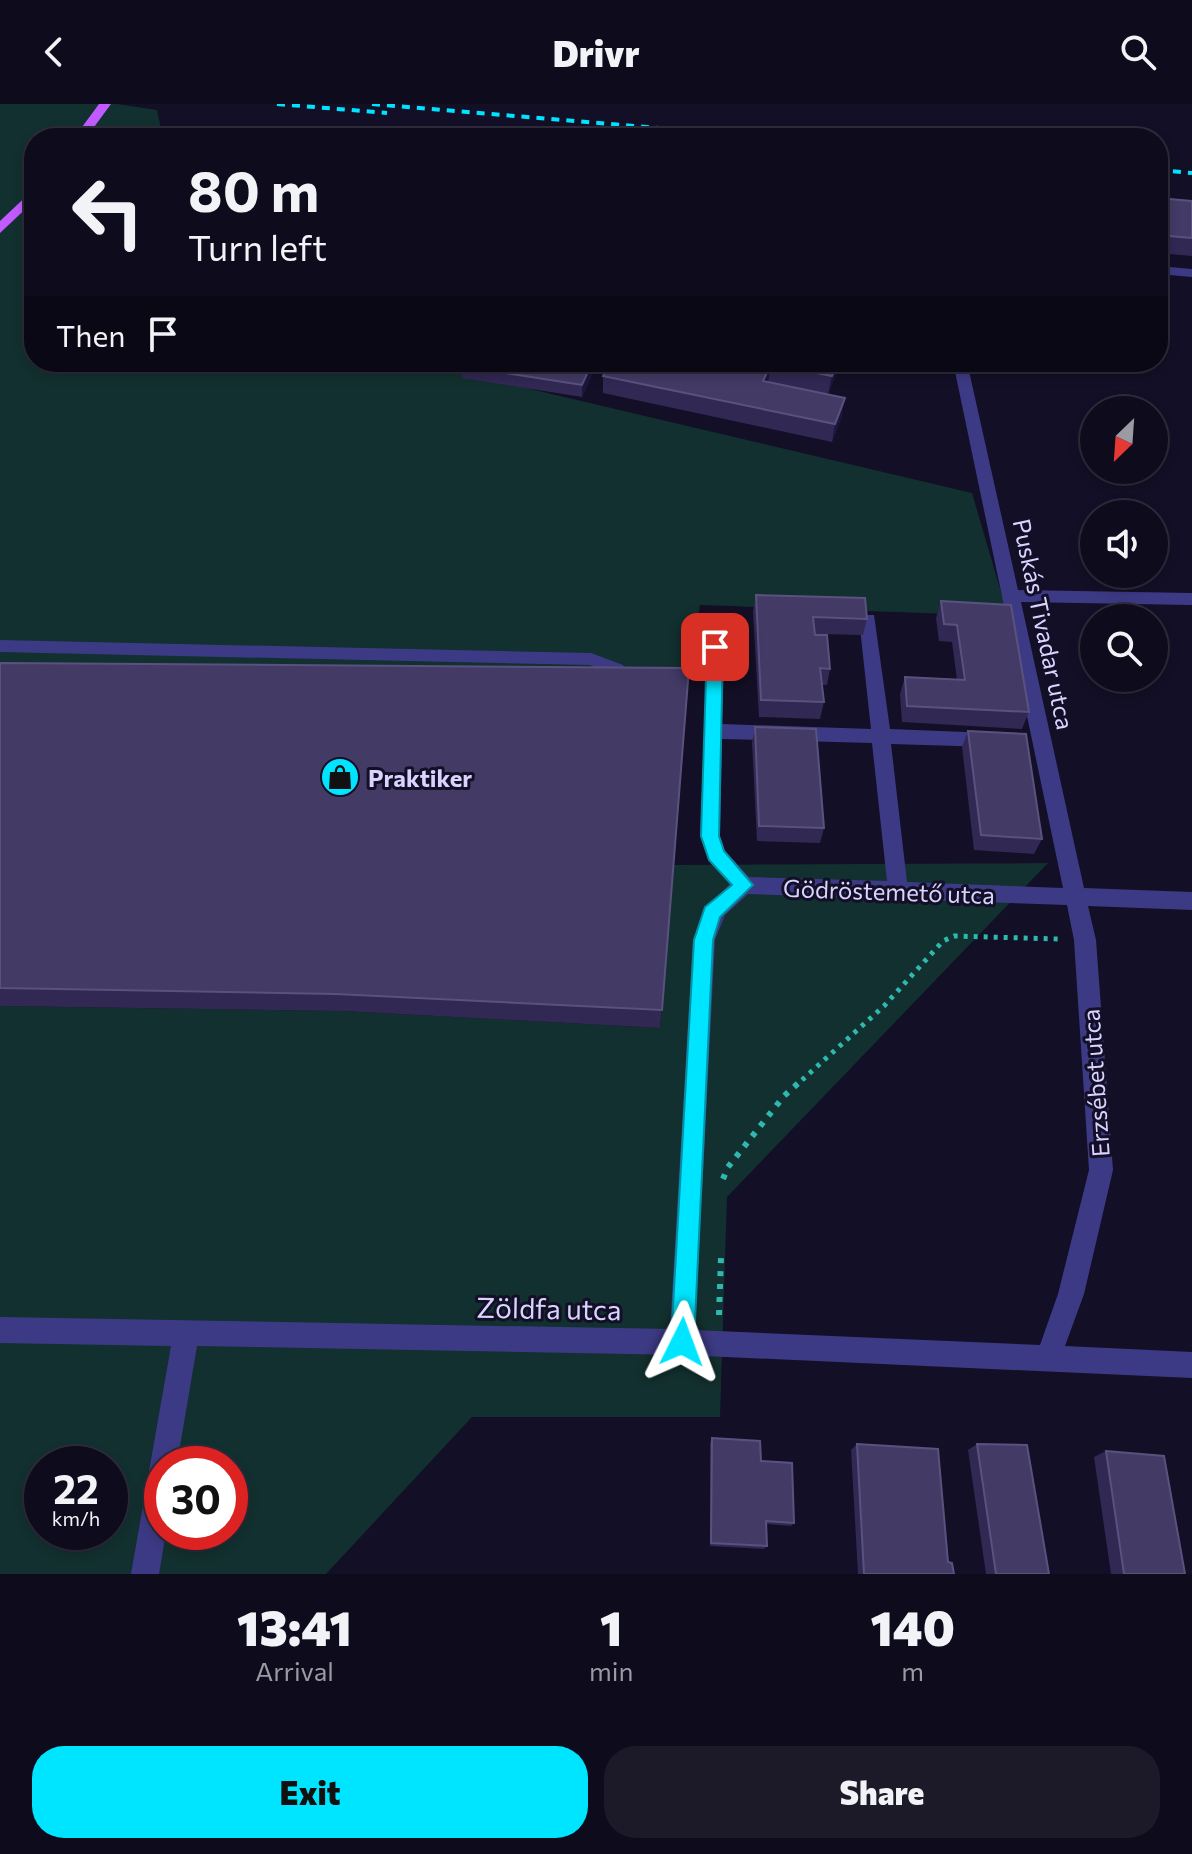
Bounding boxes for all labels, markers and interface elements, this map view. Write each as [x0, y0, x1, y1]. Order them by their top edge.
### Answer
icon: back [32, 30, 76, 74]
text: Drivr [552, 30, 640, 74]
icon: search [1116, 30, 1160, 74]
text: 80 m [188, 155, 319, 224]
icon: left [56, 160, 160, 264]
text: Turn left [188, 224, 327, 268]
icon: arrive [141, 312, 185, 356]
text: Then [56, 316, 125, 353]
north arrow [1080, 396, 1168, 484]
map controls [1080, 396, 1168, 692]
button: sound [1080, 500, 1168, 588]
street label: Puskás Tivadar utca [1008, 516, 1080, 732]
button: search [1080, 604, 1168, 692]
pin [681, 613, 749, 681]
icon: arrive [693, 625, 737, 669]
shop icon: Praktiker [319, 756, 361, 798]
place label: Praktiker [368, 763, 472, 792]
street label: Gödröstemető utca [783, 873, 995, 909]
street label: Erzsébet utca [1075, 1008, 1115, 1158]
street label: Zöldfa utca [476, 1290, 622, 1326]
position arrow [640, 1300, 724, 1384]
speed limit sign: 30 [144, 1446, 248, 1550]
text: 22 [53, 1463, 99, 1512]
text: km/h [52, 1506, 100, 1530]
text: 13:41 [237, 1597, 352, 1656]
text: 1 [600, 1597, 622, 1656]
text: 140 [870, 1597, 955, 1656]
text: Arrival [255, 1655, 334, 1686]
text: min [589, 1655, 633, 1686]
text: m [901, 1655, 924, 1686]
button: Exit [32, 1746, 588, 1838]
button: Share [604, 1746, 1160, 1838]

